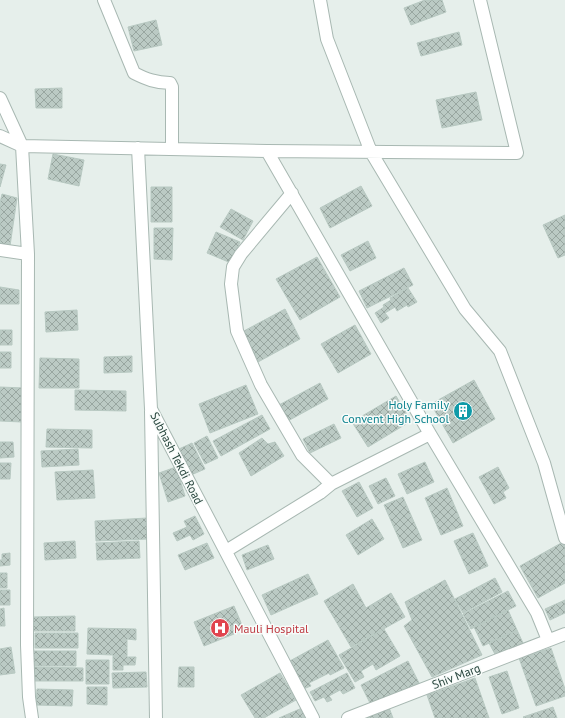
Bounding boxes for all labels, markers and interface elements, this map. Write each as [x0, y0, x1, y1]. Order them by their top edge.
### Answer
place label: Holy Family Convent High School [342, 397, 449, 426]
building icon: Holy Family Convent High School [452, 400, 474, 422]
street label: Subhash Tekdi Road [147, 409, 207, 507]
hospital icon: Mauli Hospital [209, 617, 231, 639]
place label: Mauli Hospital [234, 621, 309, 636]
street label: Shiv Marg [430, 660, 482, 692]

